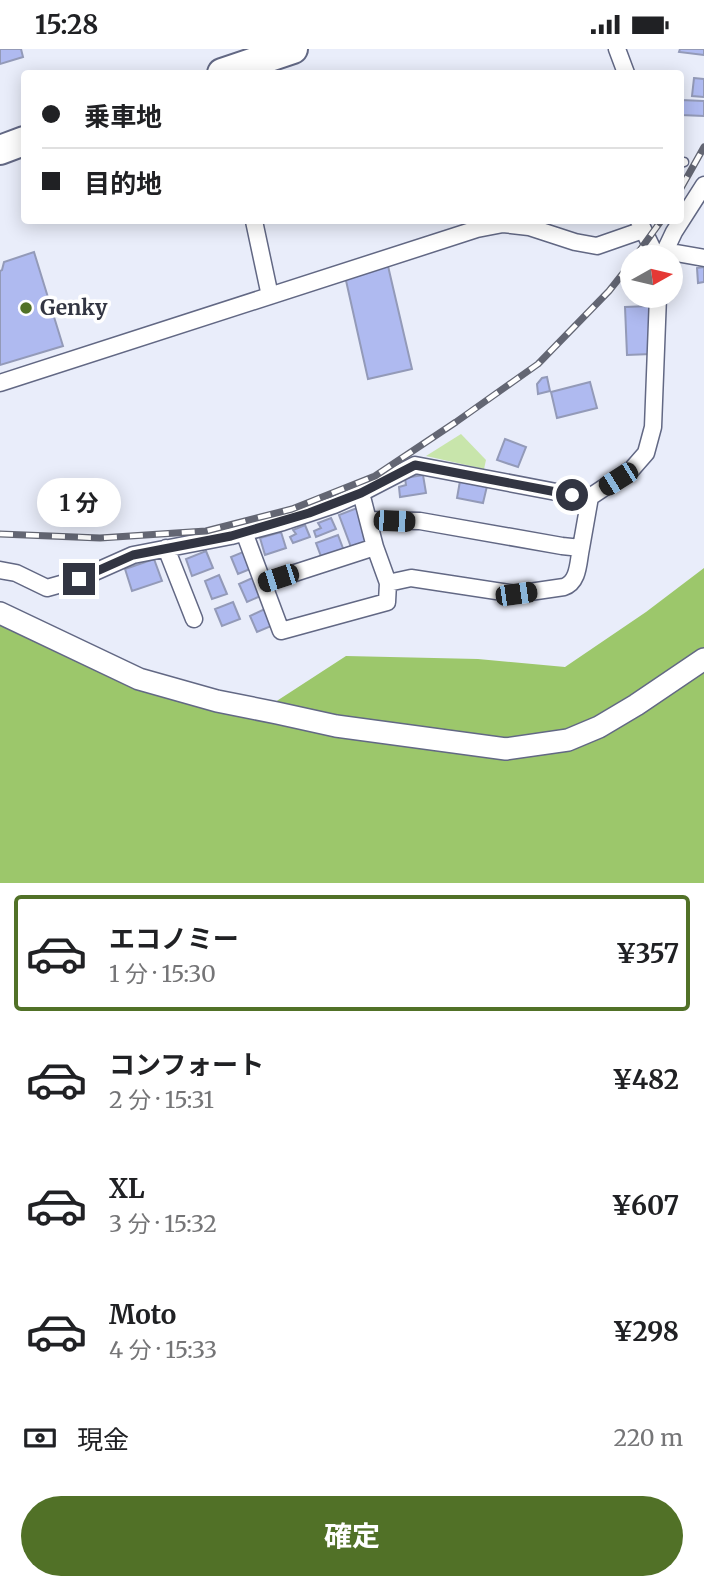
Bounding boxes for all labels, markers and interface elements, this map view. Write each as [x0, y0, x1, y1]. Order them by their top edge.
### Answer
text: 15:28 [35, 8, 98, 41]
text: 乗車地 [84, 100, 162, 133]
text: 目的地 [84, 167, 162, 200]
north arrow [620, 245, 682, 308]
map controls [620, 245, 683, 308]
place label: Genky [40, 294, 108, 321]
marker: Genky [18, 300, 34, 316]
car [595, 459, 642, 499]
callout: 1 分 [37, 477, 121, 526]
route start [556, 479, 588, 511]
text: 1 分 [59, 488, 99, 517]
car [373, 510, 416, 532]
car [255, 562, 302, 594]
route end [63, 563, 95, 595]
car [494, 581, 539, 607]
icon: car [25, 922, 88, 985]
text: エコノミー [109, 922, 239, 955]
text: ¥357 [616, 937, 679, 970]
text: 1 分 · 15:30 [109, 959, 216, 988]
icon: car [25, 1048, 88, 1111]
text: コンフォート [109, 1048, 264, 1081]
text: ¥482 [612, 1063, 679, 1096]
text: 2 分 · 15:31 [109, 1085, 214, 1114]
text: XL [109, 1172, 145, 1205]
icon: car [25, 1174, 88, 1237]
text: ¥607 [611, 1189, 679, 1222]
text: 3 分 · 15:32 [109, 1209, 217, 1238]
text: Moto [109, 1298, 176, 1331]
icon: car [25, 1300, 88, 1363]
text: ¥298 [613, 1315, 679, 1348]
text: 4 分 · 15:33 [109, 1335, 217, 1364]
icon: cash [21, 1419, 59, 1457]
text: 現金 [77, 1423, 129, 1456]
text: 220 m [613, 1423, 683, 1452]
button: 確定 [21, 1496, 683, 1576]

